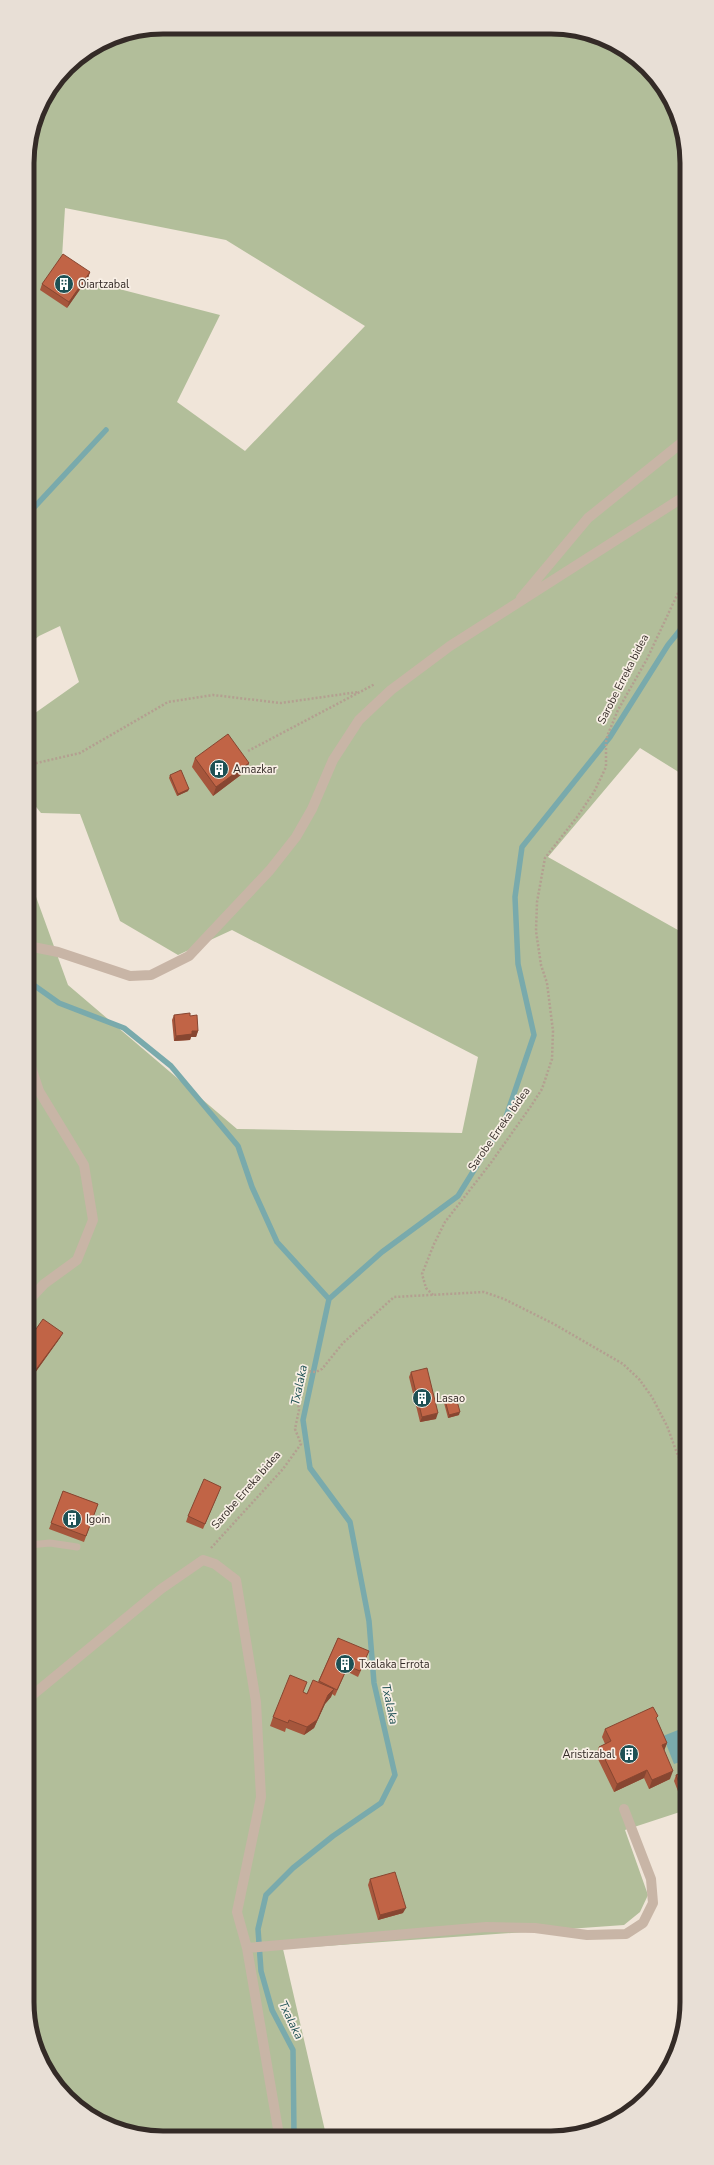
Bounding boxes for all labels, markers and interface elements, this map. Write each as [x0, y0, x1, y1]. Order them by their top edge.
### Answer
building icon: Oiartzabal [53, 273, 75, 295]
place label: Oiartzabal [78, 277, 130, 292]
street label: Sarobe Erreka bidea [594, 631, 652, 726]
building icon: Amazkar [208, 758, 230, 780]
place label: Amazkar [233, 762, 277, 777]
street label: Sarobe Erreka bidea [464, 1084, 534, 1174]
water label: Txalaka [287, 1363, 311, 1407]
building icon: Lasao [411, 1387, 433, 1409]
place label: Lasao [436, 1391, 465, 1406]
street label: Sarobe Erreka bidea [208, 1448, 284, 1532]
building icon: Igoin [61, 1508, 83, 1530]
place label: Igoin [86, 1512, 110, 1527]
building icon: Txalaka Errota [334, 1653, 356, 1675]
place label: Txalaka Errota [359, 1657, 430, 1672]
water label: Txalaka [378, 1682, 402, 1726]
building icon: Aristizabal [618, 1743, 640, 1765]
place label: Aristizabal [562, 1747, 616, 1762]
water label: Txalaka [275, 1998, 307, 2042]

